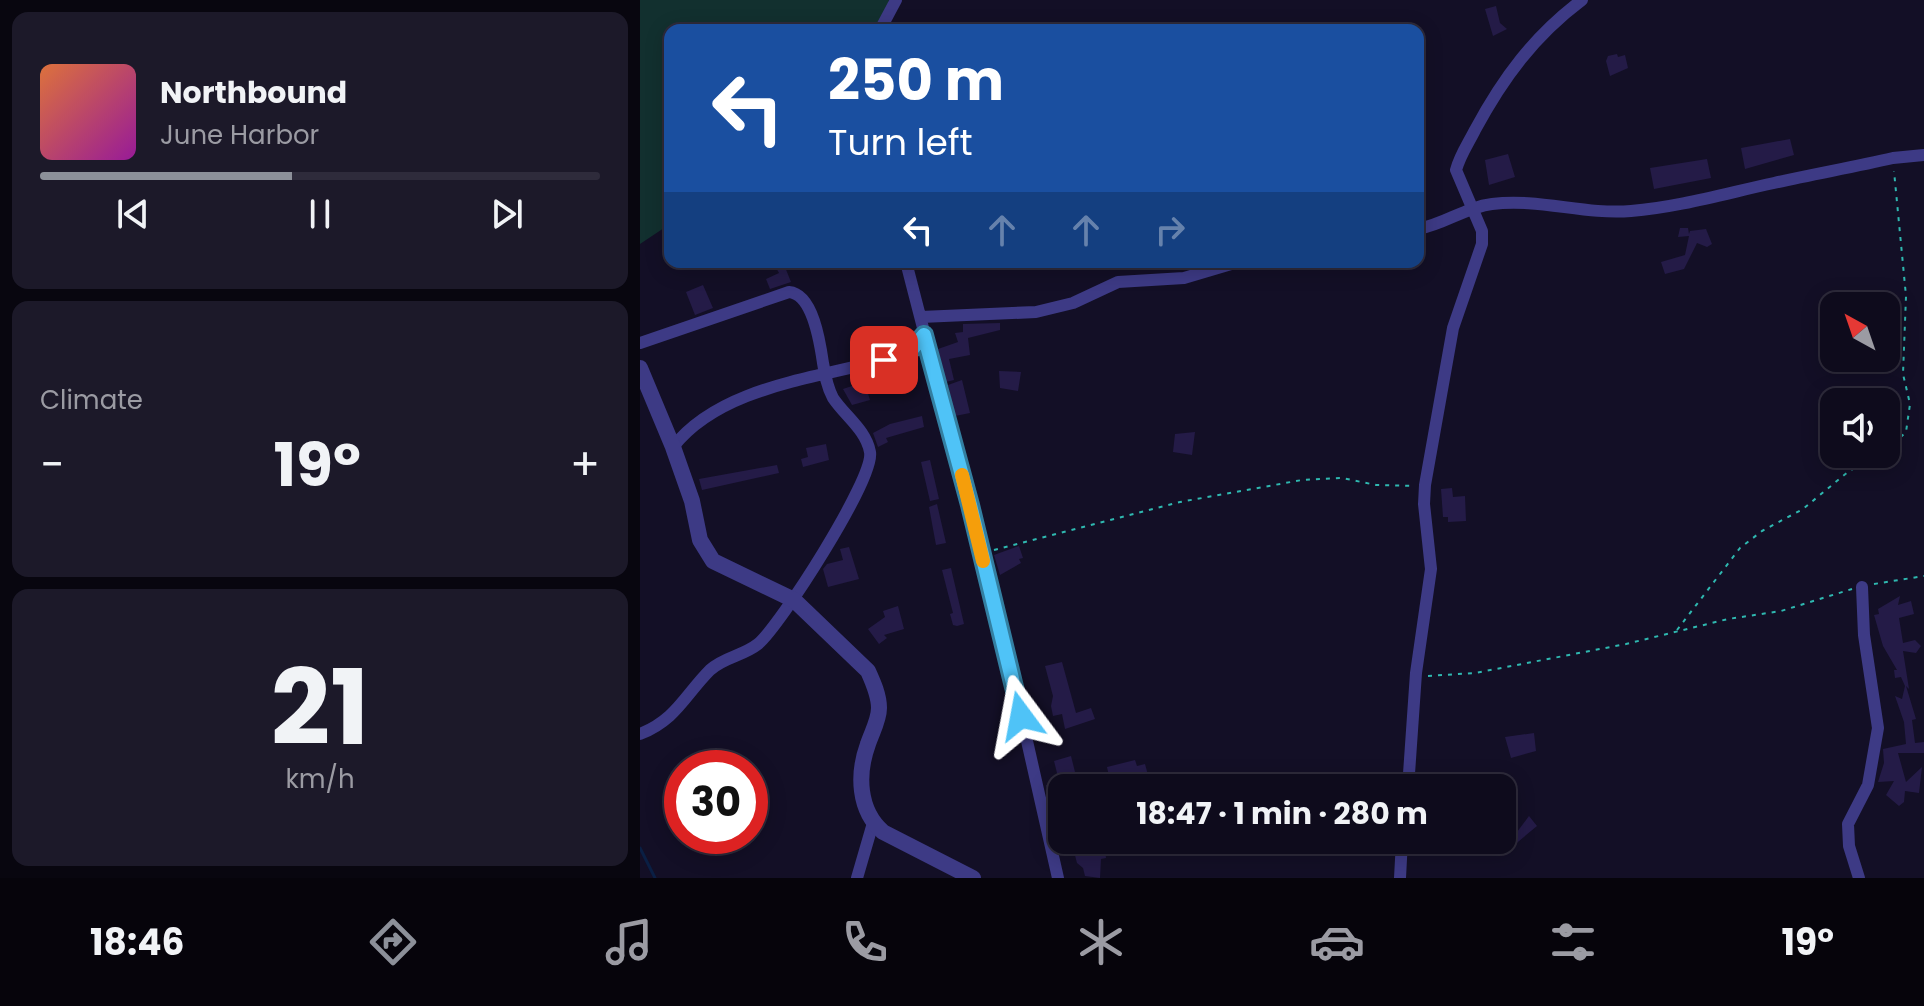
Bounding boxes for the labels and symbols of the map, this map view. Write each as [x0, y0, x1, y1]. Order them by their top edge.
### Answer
north arrow [1820, 292, 1900, 372]
pin [850, 326, 918, 394]
position arrow [979, 674, 1063, 758]
speed limit sign: 30 [664, 750, 768, 854]

